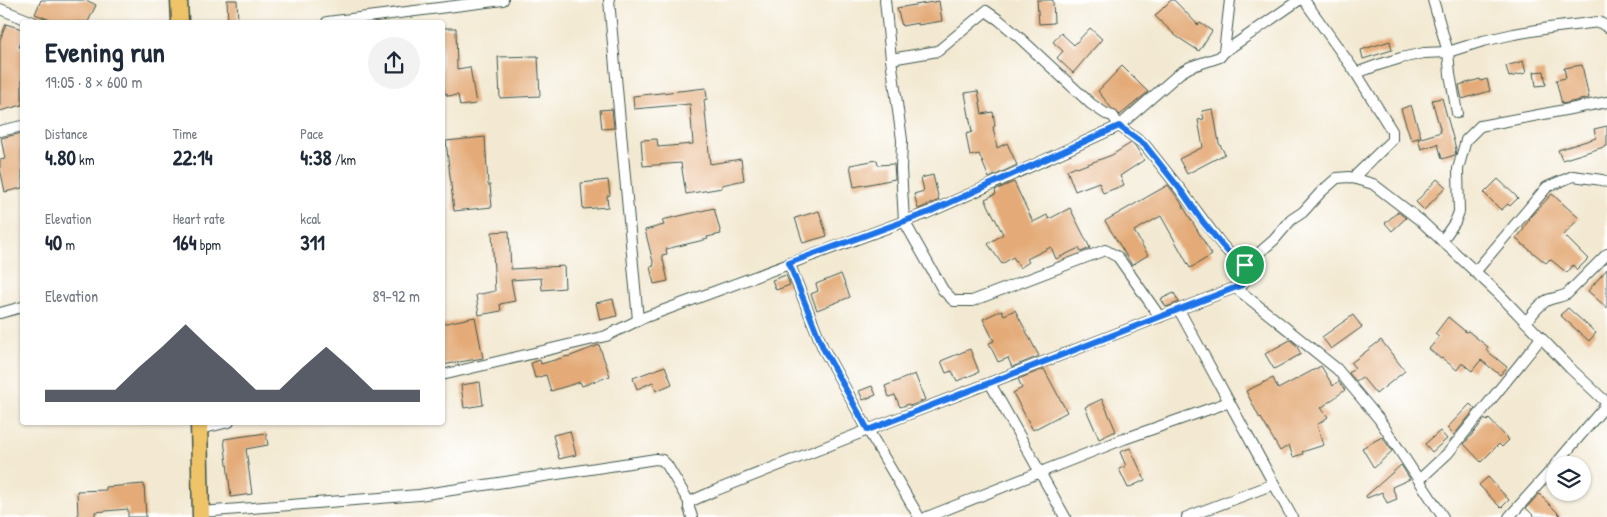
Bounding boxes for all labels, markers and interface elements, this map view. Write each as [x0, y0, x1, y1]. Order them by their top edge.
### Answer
text: Evening run [45, 33, 165, 71]
button: share [368, 37, 420, 89]
text: 19:05 · 8 × 600 m [45, 71, 142, 93]
text: Distance [45, 124, 88, 143]
text: Time [173, 124, 197, 143]
text: Pace [300, 124, 324, 143]
text: 4.80 [45, 143, 76, 172]
text: 22:14 [173, 143, 213, 172]
text: 4:38 [300, 143, 332, 172]
text: km [76, 150, 94, 169]
text: /km [332, 150, 356, 169]
text: Elevation [45, 209, 92, 228]
text: Heart rate [173, 209, 225, 228]
text: kcal [300, 209, 321, 228]
text: 40 [45, 228, 62, 257]
text: 164 [173, 228, 197, 257]
text: 311 [300, 228, 325, 257]
text: m [62, 235, 75, 254]
text: bpm [197, 235, 221, 254]
pin [1224, 244, 1266, 286]
icon: arrive [1231, 251, 1259, 279]
text: Elevation [45, 285, 98, 307]
text: 89–92 m [373, 285, 420, 307]
map controls [1546, 456, 1591, 501]
button: layers [1546, 456, 1591, 501]

